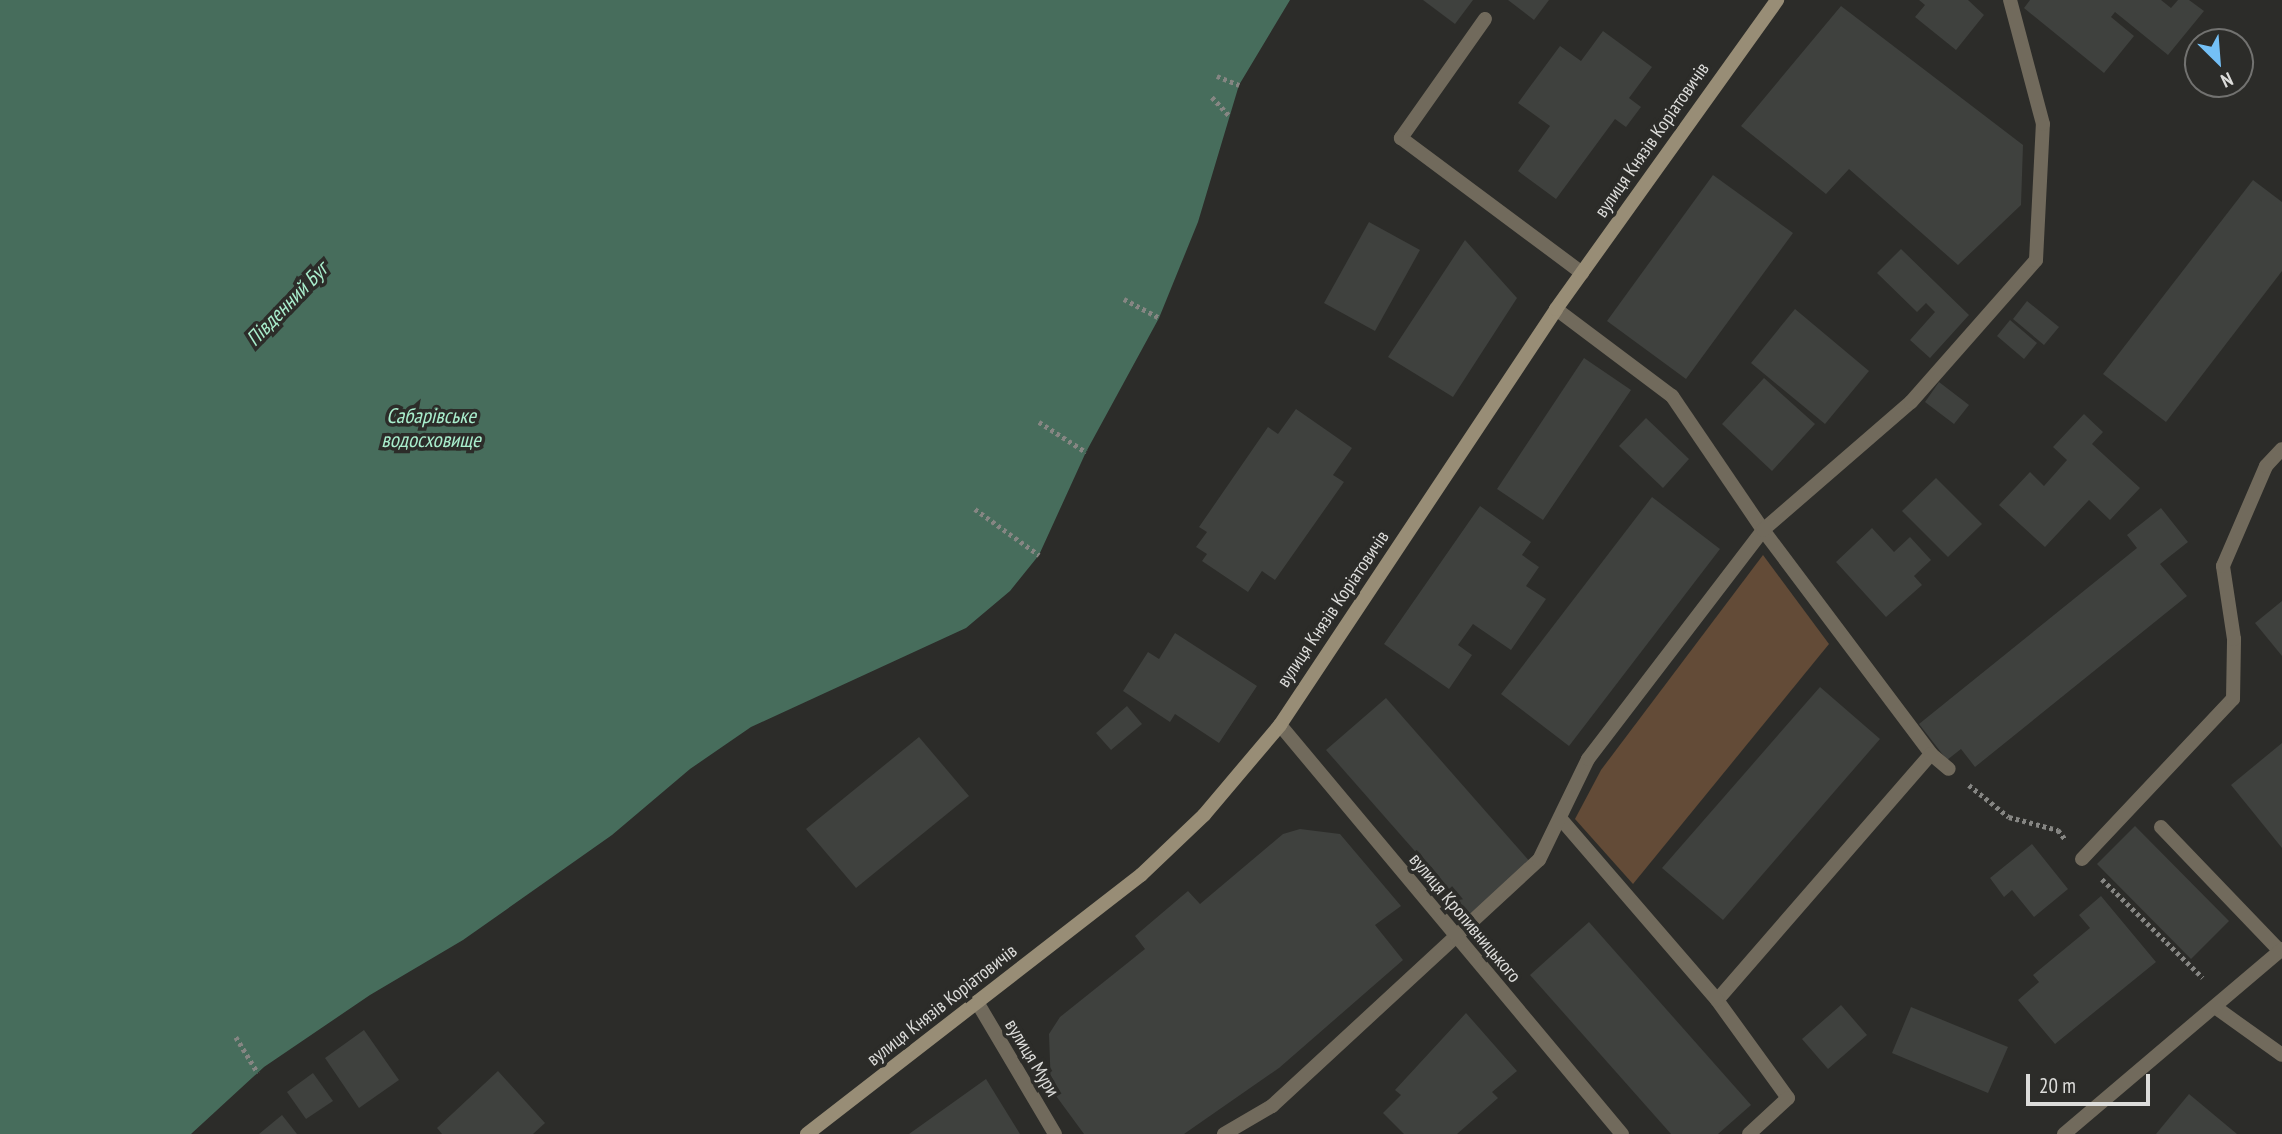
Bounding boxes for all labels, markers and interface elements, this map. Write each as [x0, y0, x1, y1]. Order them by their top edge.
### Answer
north arrow [2184, 28, 2254, 98]
street label: вулиця Князів Коріатовичів [1590, 58, 1714, 222]
text: N [2217, 67, 2237, 93]
water label: Південний Буг [241, 257, 333, 351]
water label: Сабарівське водосховище [381, 403, 481, 453]
street label: вулиця Князів Коріатовичів [1272, 526, 1394, 692]
street label: вулиця Кропивницького [1404, 849, 1526, 987]
street label: вулиця Князів Коріатовичів [863, 939, 1021, 1071]
street label: вулиця Мури [1000, 1015, 1064, 1101]
scale bar [2030, 1060, 2154, 1104]
text: 20 m [2039, 1072, 2076, 1099]

